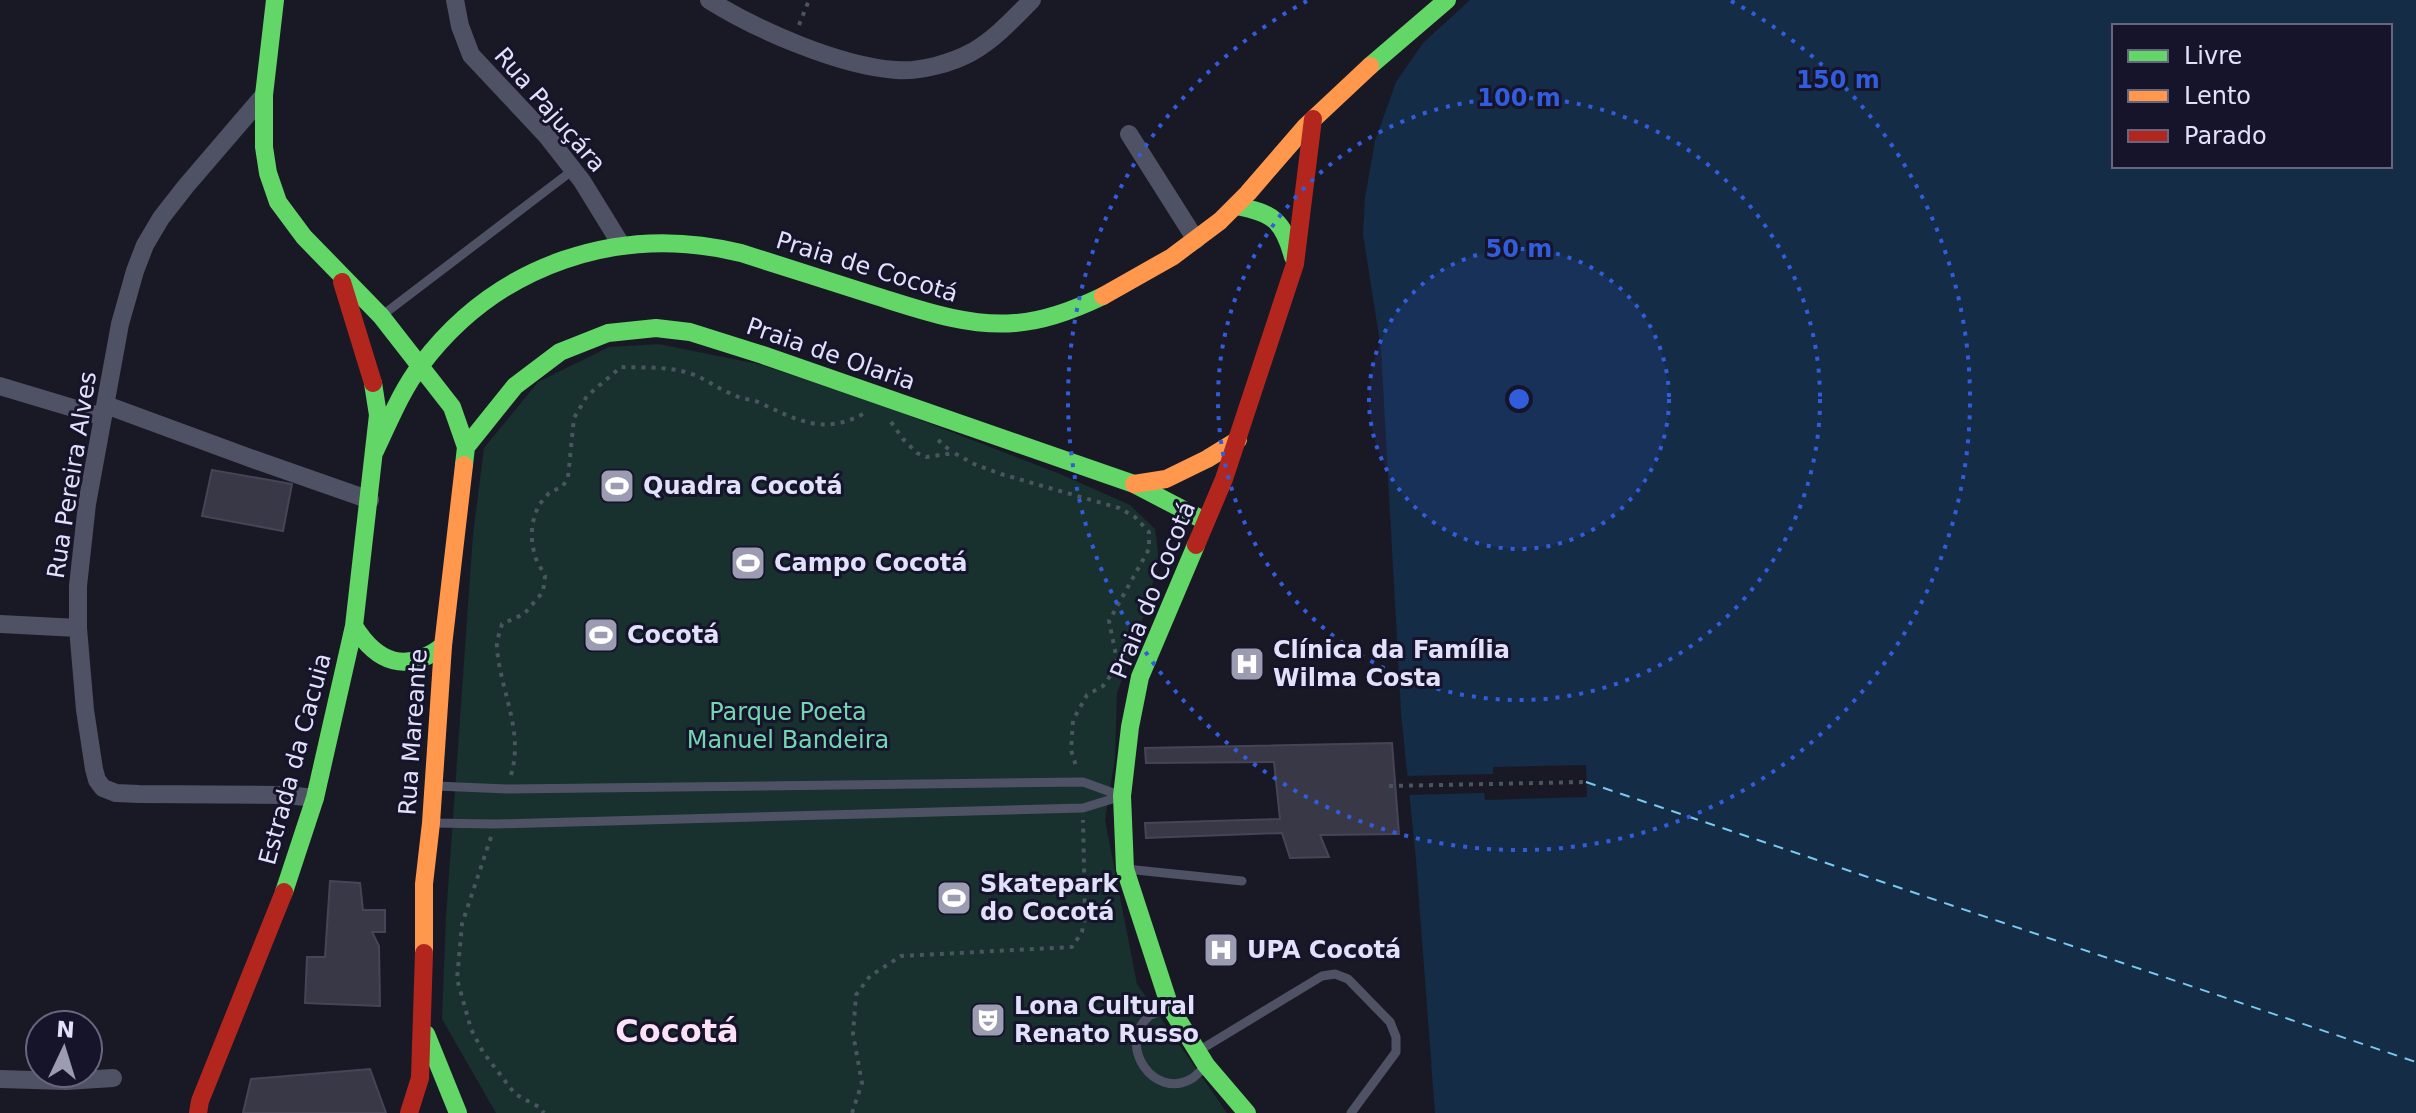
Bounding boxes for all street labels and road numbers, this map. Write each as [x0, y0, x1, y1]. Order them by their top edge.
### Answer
street label: Rua Pajuçára [488, 42, 612, 178]
street label: Praia de Cocotá [773, 226, 961, 308]
street label: Praia de Olaria [743, 312, 919, 396]
street label: Rua Pereira Alves [42, 370, 102, 580]
street label: Praia do Cocotá [1105, 497, 1201, 683]
street label: Rua Mareante [393, 648, 433, 816]
street label: Estrada da Cacuia [253, 650, 337, 868]

